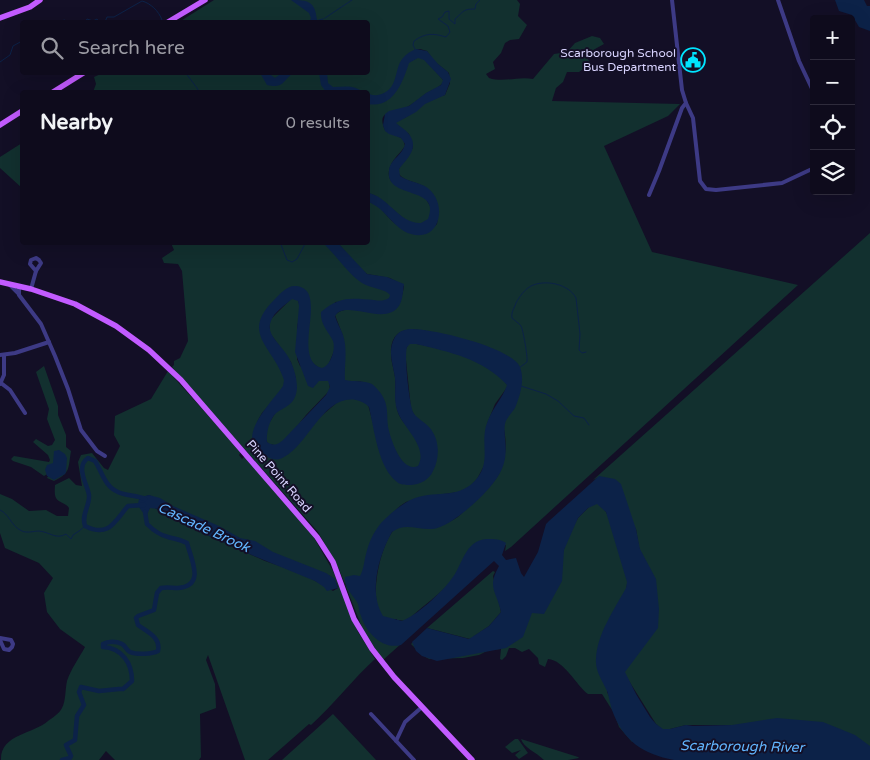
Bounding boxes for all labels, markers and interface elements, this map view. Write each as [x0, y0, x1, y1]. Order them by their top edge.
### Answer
map controls [810, 15, 855, 195]
button: + [810, 15, 855, 60]
search box [20, 20, 370, 75]
icon: search [38, 34, 66, 62]
text: Search here [78, 37, 185, 59]
place label: Scarborough School Bus Department [560, 46, 676, 74]
public building icon: Scarborough School Bus Department [680, 47, 706, 73]
button: − [810, 60, 855, 105]
button: locate [810, 105, 855, 150]
text: Nearby [40, 110, 113, 135]
text: 0 results [286, 113, 350, 133]
button: layers [810, 150, 855, 195]
street label: Pine Point Road [244, 437, 314, 515]
water label: Cascade Brook [155, 499, 254, 557]
water label: Scarborough River [680, 737, 806, 756]

